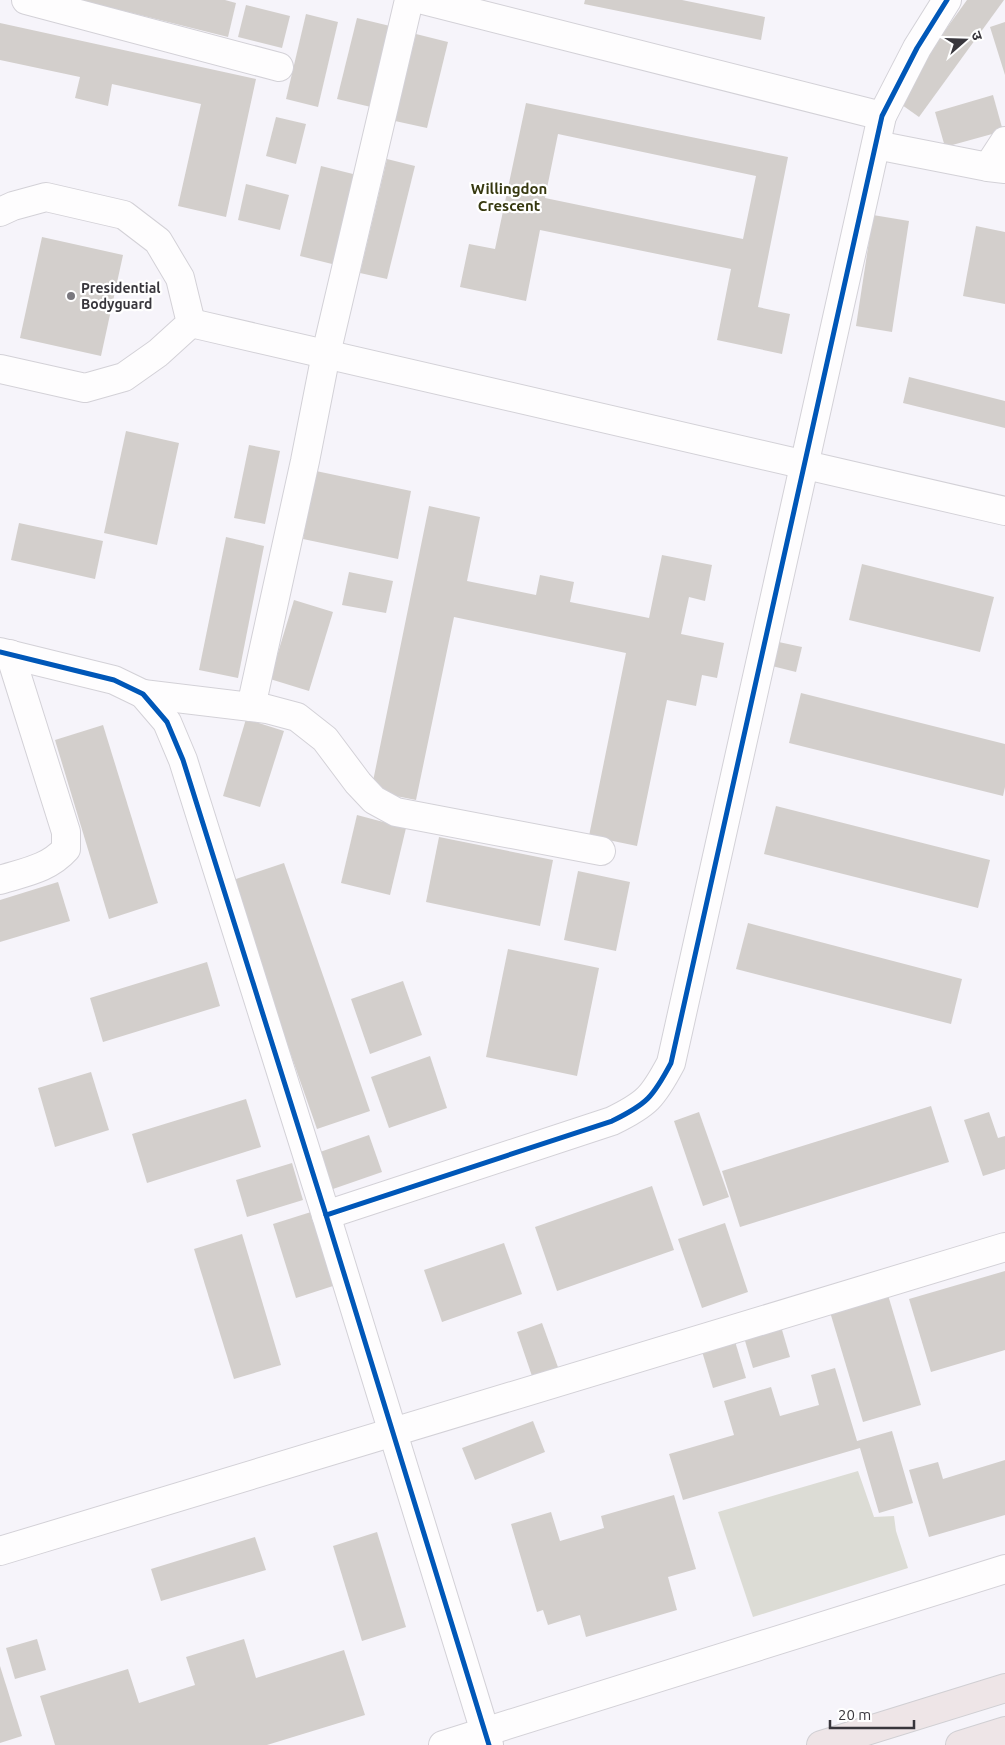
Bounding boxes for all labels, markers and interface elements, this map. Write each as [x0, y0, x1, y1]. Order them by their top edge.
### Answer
north arrow [940, 15, 990, 65]
text: उ [968, 29, 986, 43]
district label: Willingdon Crescent [471, 180, 547, 214]
place label: Presidential Bodyguard [81, 280, 160, 312]
marker: Presidential Bodyguard [65, 290, 77, 302]
scale bar [830, 1698, 914, 1730]
text: 20 m [838, 1706, 871, 1723]

